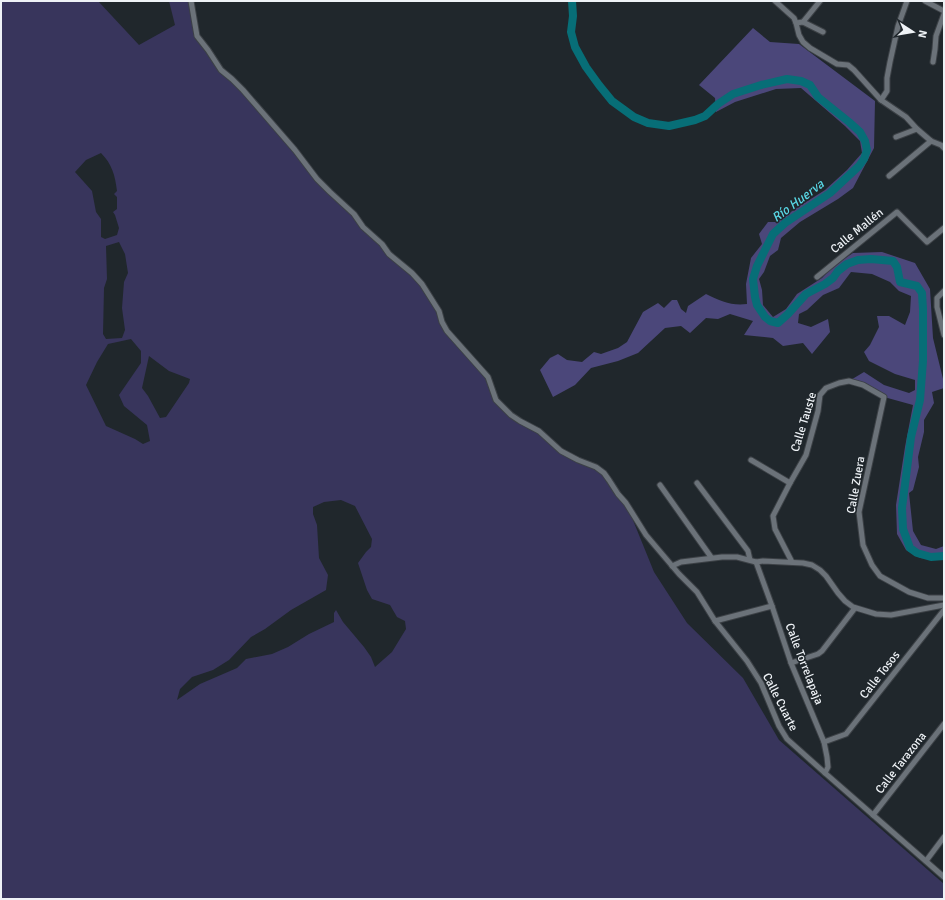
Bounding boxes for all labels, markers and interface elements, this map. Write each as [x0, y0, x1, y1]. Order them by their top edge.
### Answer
north arrow [893, 12, 933, 52]
text: N [915, 29, 929, 39]
water label: Río Huerva [769, 176, 827, 226]
street label: Calle Mallén [827, 205, 887, 257]
street label: Calle Tauste [788, 390, 820, 454]
street label: Calle Zuera [844, 455, 868, 515]
street label: Calle Torrelapaja [782, 621, 826, 707]
street label: Calle Tosos [857, 648, 903, 702]
street label: Calle Cuarte [759, 670, 801, 734]
street label: Calle Tarazona [872, 729, 930, 797]

